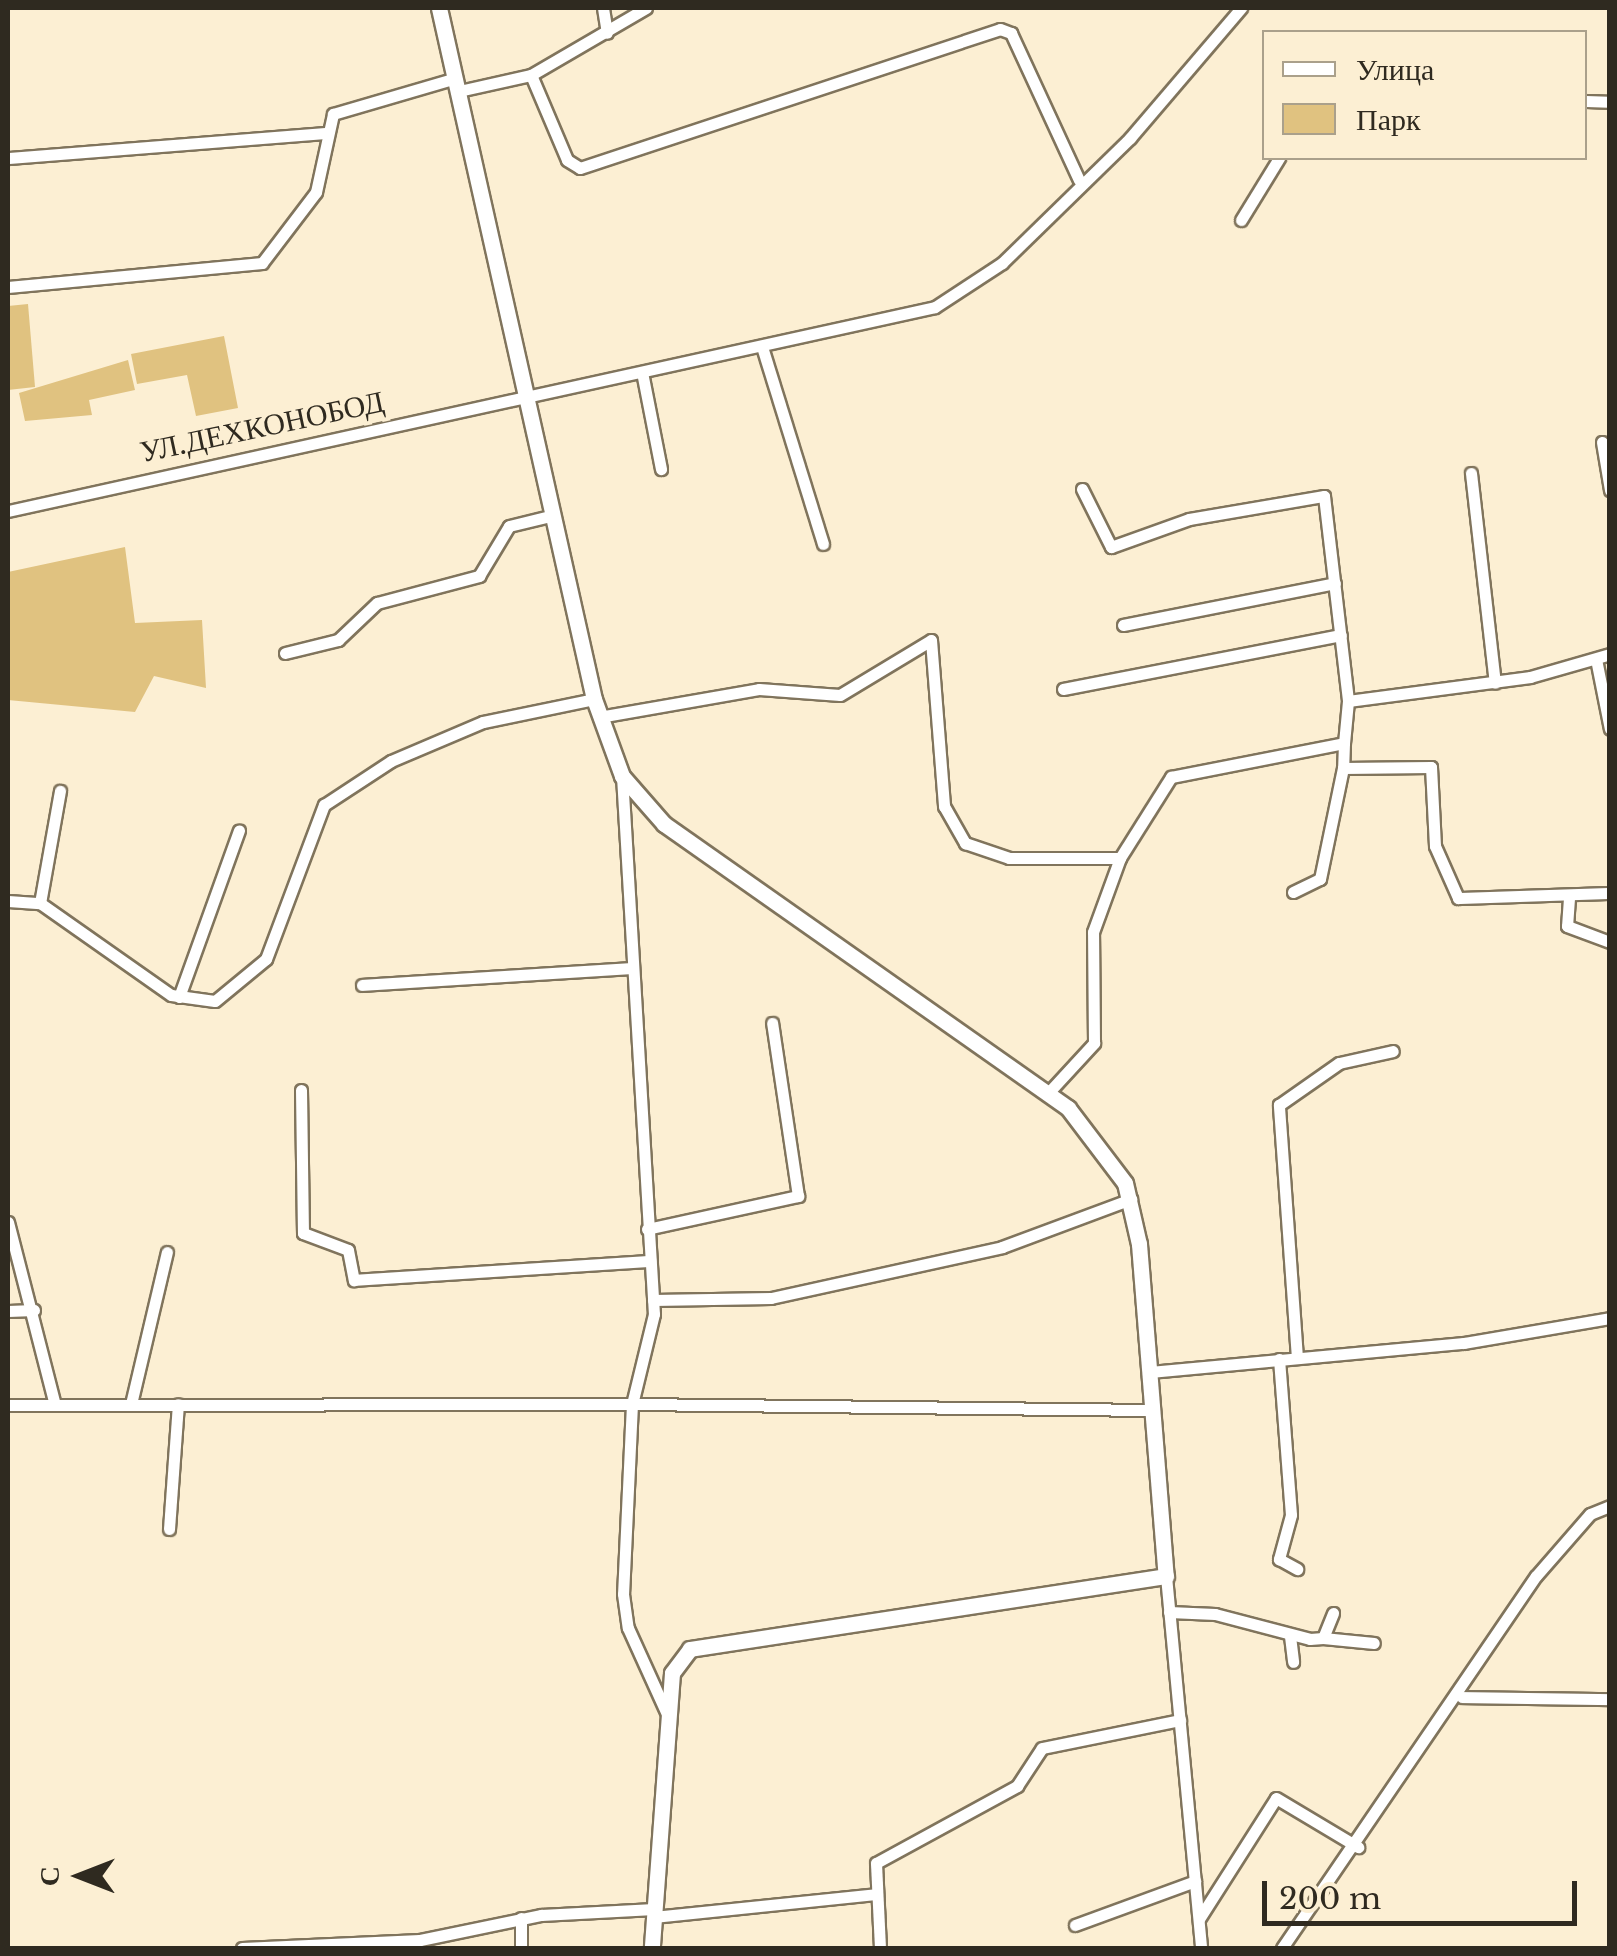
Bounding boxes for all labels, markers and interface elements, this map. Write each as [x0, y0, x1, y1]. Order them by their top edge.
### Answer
legend [1262, 30, 1587, 160]
text: Улица [1356, 51, 1434, 88]
text: Парк [1356, 101, 1421, 138]
street label: УЛ.ДЕХКОНОБОД [137, 384, 387, 470]
north arrow [30, 1826, 130, 1926]
scale bar [1267, 1861, 1582, 1923]
text: С [32, 1866, 67, 1886]
text: 200 m [1279, 1880, 1381, 1917]

